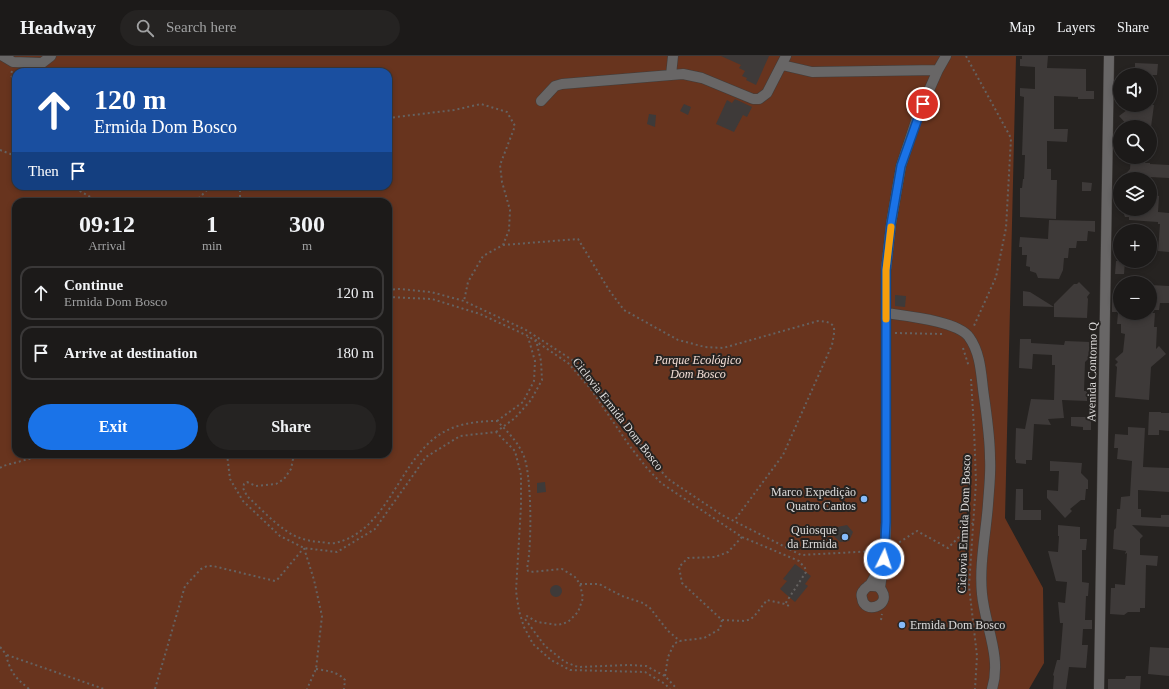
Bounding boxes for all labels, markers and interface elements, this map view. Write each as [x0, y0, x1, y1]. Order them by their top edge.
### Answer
search box [120, 10, 400, 46]
text: Headway [20, 17, 96, 38]
icon: search [134, 17, 156, 39]
text: Search here [166, 19, 236, 35]
text: Map [1009, 20, 1035, 35]
text: Layers [1057, 20, 1095, 35]
text: Share [1117, 20, 1149, 35]
map controls [1113, 68, 1157, 320]
button: sound [1113, 68, 1157, 112]
icon: ahead [28, 84, 80, 136]
text: 120 m [94, 84, 166, 115]
pin [906, 87, 940, 121]
icon: arrive [912, 93, 934, 115]
text: Ermida Dom Bosco [94, 117, 237, 137]
button: search [1113, 120, 1157, 164]
icon: arrive [67, 160, 89, 182]
text: Then [28, 163, 59, 179]
button: layers [1113, 172, 1157, 216]
text: 09:12 [79, 211, 135, 237]
text: 1 [206, 211, 218, 237]
text: 300 [289, 211, 325, 237]
button: + [1113, 224, 1157, 268]
text: Arrival [88, 238, 126, 253]
text: min [202, 238, 222, 253]
text: m [302, 238, 312, 253]
button: − [1113, 276, 1157, 320]
text: Continue [64, 277, 123, 293]
icon: ahead [30, 282, 52, 304]
text: 120 m [336, 285, 374, 301]
text: Ermida Dom Bosco [64, 294, 167, 309]
street label: Avenida Contorno Q [1084, 322, 1100, 422]
icon: arrive [30, 342, 52, 364]
text: Arrive at destination [64, 345, 197, 361]
text: 180 m [336, 345, 374, 361]
park label: Parque Ecológico Dom Bosco [654, 353, 741, 381]
street label: Ciclovia Ermida Dom Bosco [570, 355, 666, 473]
button: Exit [28, 404, 198, 450]
button: Share [206, 404, 376, 450]
street label: Ciclovia Ermida Dom Bosco [955, 454, 973, 594]
place label: Marco Expedição Quatro Cantos [771, 485, 856, 513]
marker: Marco Expedição Quatro Cantos [859, 494, 869, 504]
place label: Quiosque da Ermida [787, 523, 838, 551]
marker: Quiosque da Ermida [840, 532, 850, 542]
position arrow [863, 538, 905, 580]
place label: Ermida Dom Bosco [910, 618, 1005, 632]
marker: Ermida Dom Bosco [897, 620, 907, 630]

